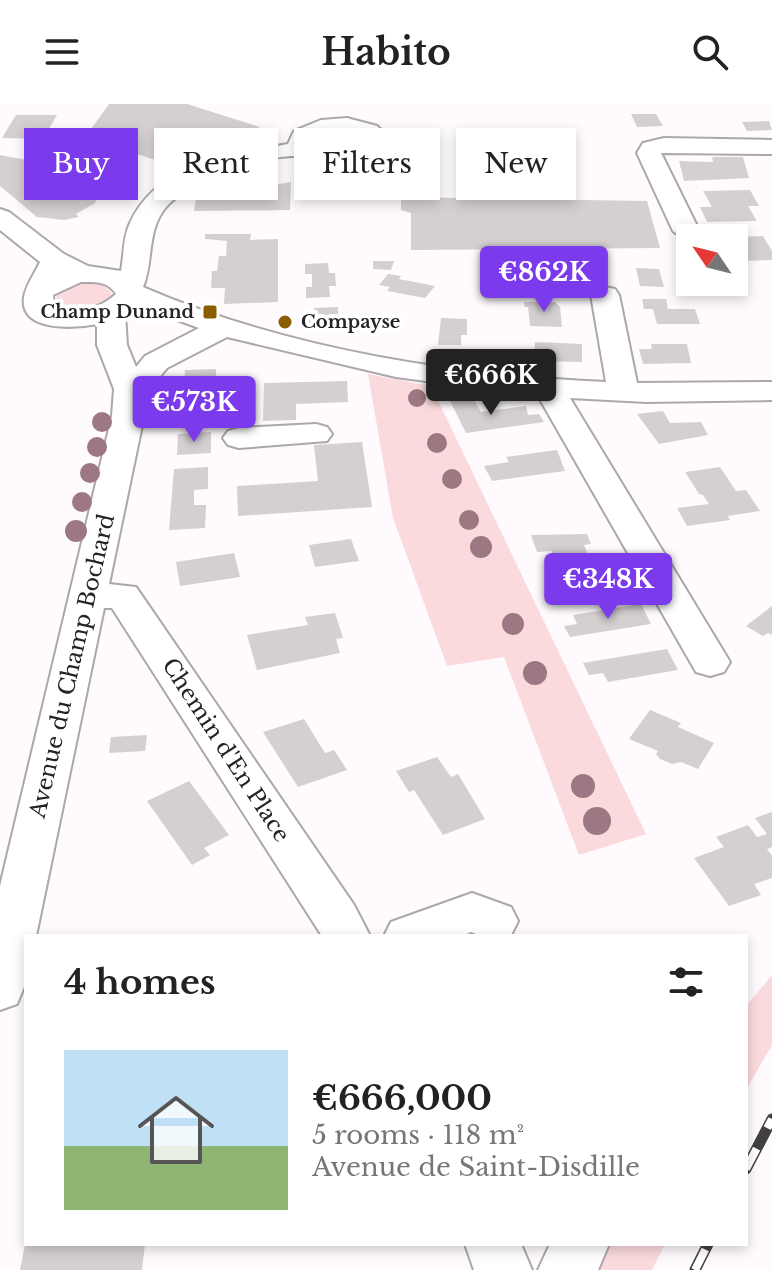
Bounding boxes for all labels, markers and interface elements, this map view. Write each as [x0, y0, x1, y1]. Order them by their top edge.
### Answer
icon: menu [40, 30, 84, 74]
text: Habito [321, 30, 451, 75]
icon: search [688, 30, 732, 74]
chip: Buy [24, 128, 138, 200]
chip: Rent [154, 128, 278, 200]
chip: Filters [294, 128, 440, 200]
chip: New [456, 128, 576, 200]
north arrow [676, 224, 748, 296]
map controls [676, 224, 748, 296]
pin: €862K [488, 246, 600, 314]
text: €862K [498, 256, 590, 288]
place label: Champ Dunand [40, 301, 195, 323]
marker: Champ Dunand [201, 303, 219, 321]
place label: Compayse [301, 311, 400, 333]
marker: Compayse [276, 313, 294, 331]
pin: €666K [435, 349, 547, 417]
text: €666K [444, 359, 538, 391]
pin: €573K [138, 376, 250, 444]
text: €573K [151, 386, 237, 418]
street label: Avenue du Champ Bochard [24, 511, 120, 822]
pin: €348K [552, 553, 664, 621]
text: €348K [562, 563, 654, 595]
street label: Chemin d'En Place [156, 653, 296, 847]
icon: filters [664, 960, 708, 1004]
text: 4 homes [64, 961, 216, 1003]
text: €666,000 [312, 1077, 492, 1119]
icon: home [128, 1082, 224, 1178]
text: 5 rooms · 118 m² [312, 1119, 524, 1151]
text: Avenue de Saint-Disdille [312, 1151, 640, 1183]

